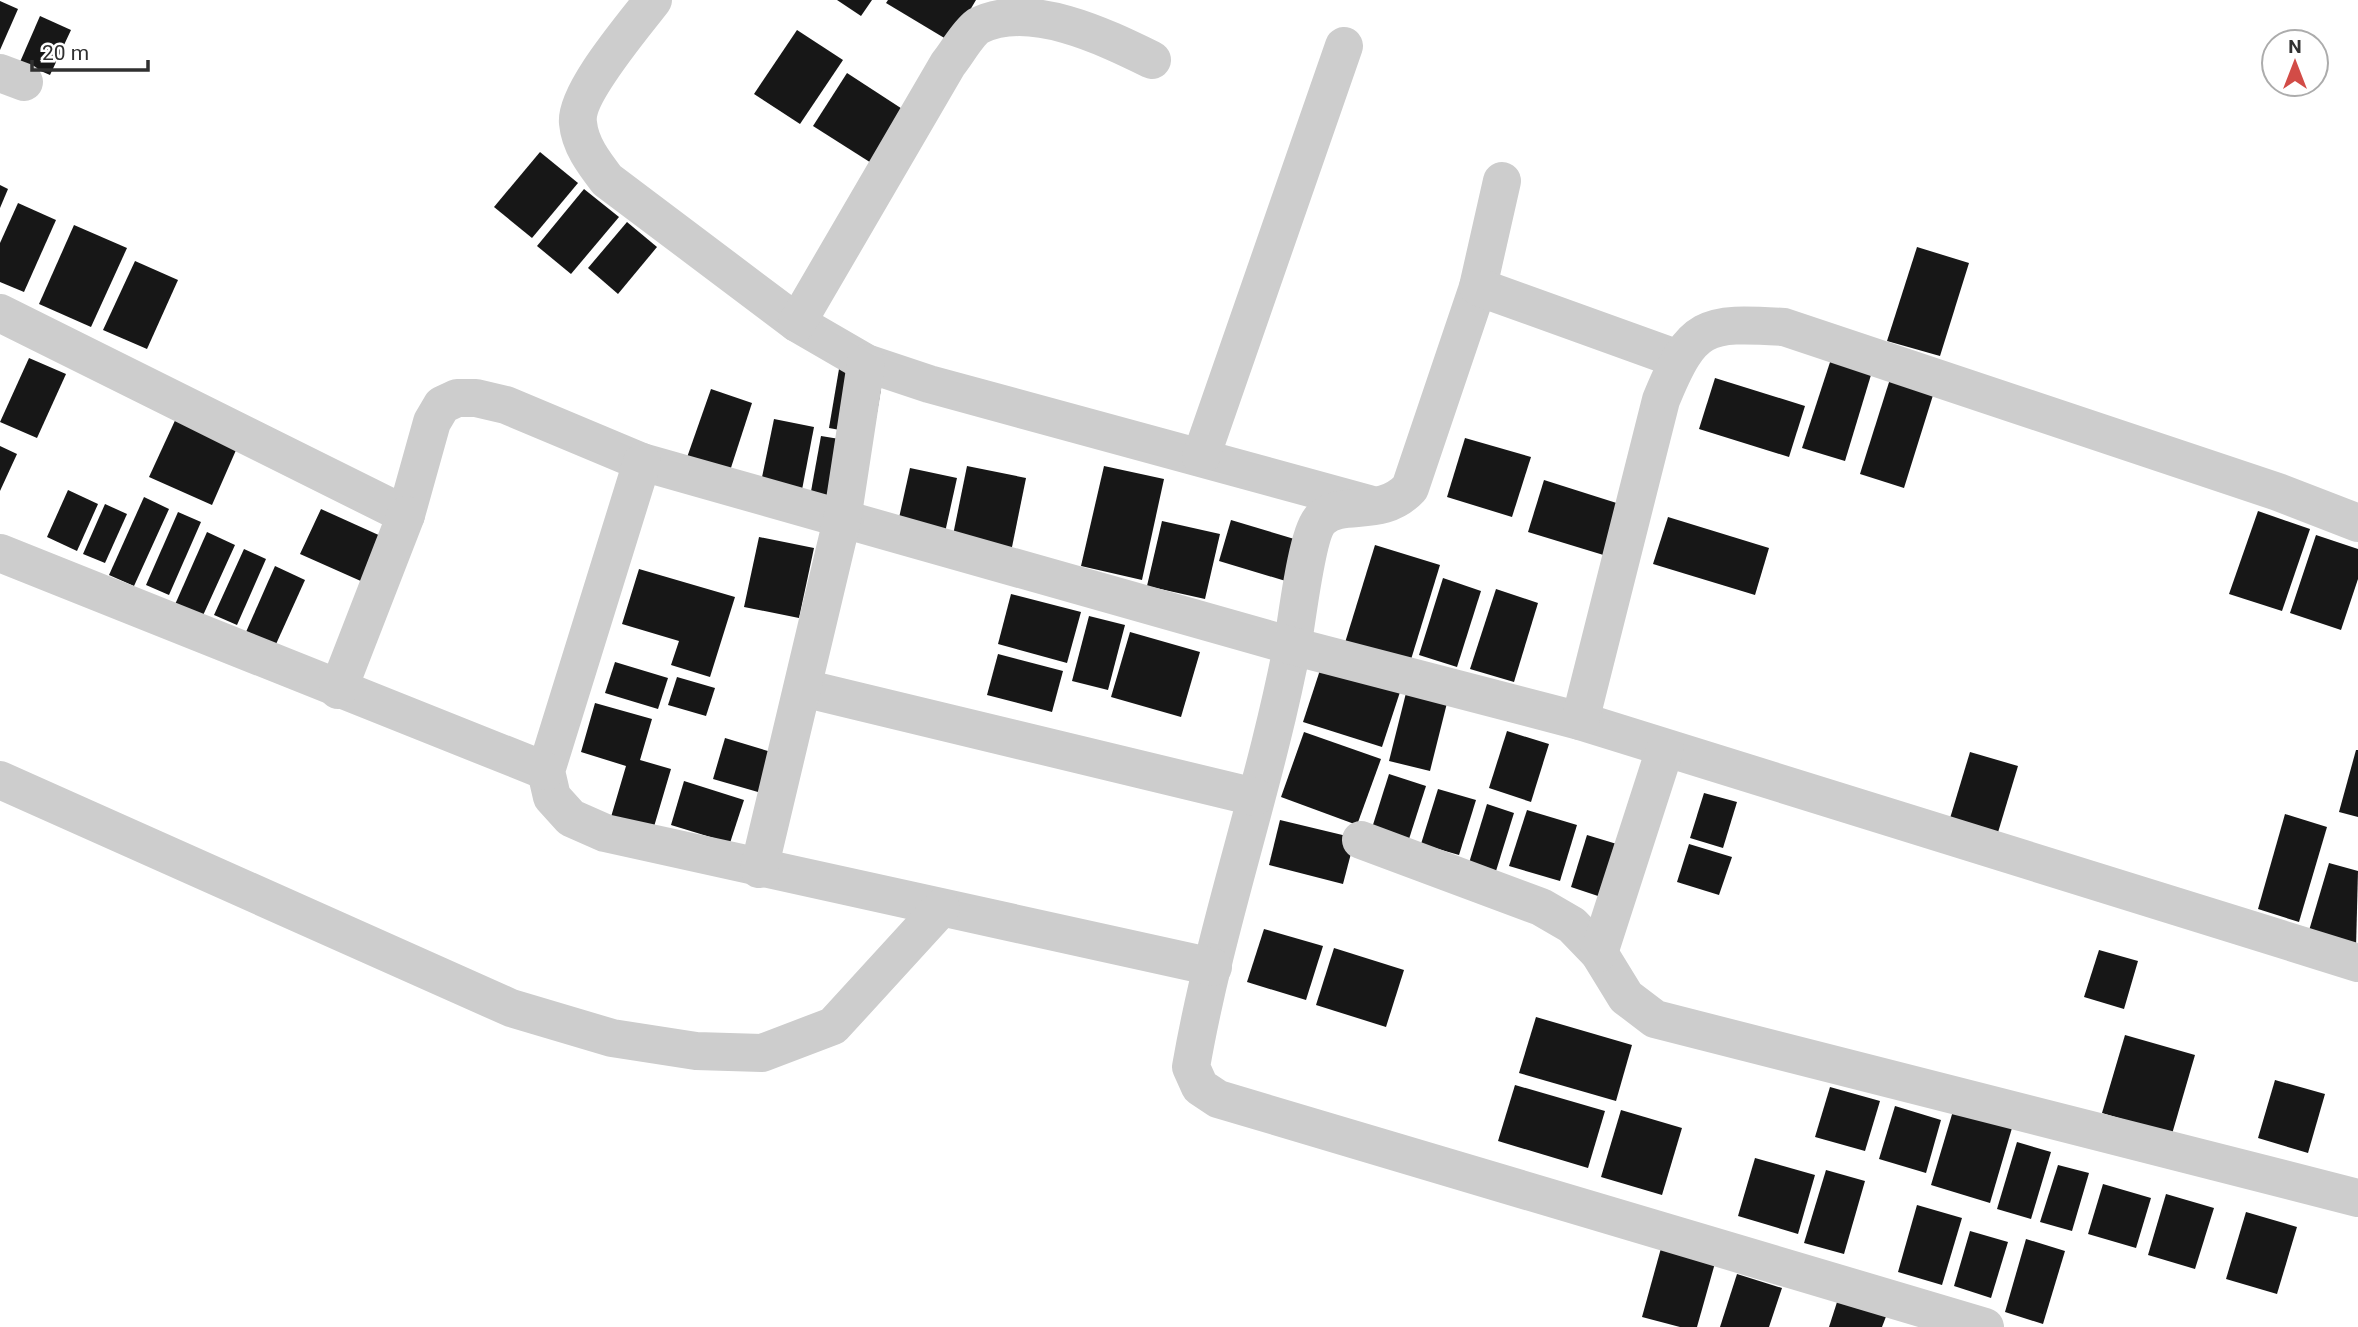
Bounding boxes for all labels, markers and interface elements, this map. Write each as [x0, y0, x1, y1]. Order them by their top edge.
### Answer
scale bar [32, 28, 147, 72]
north arrow [2260, 28, 2330, 98]
text: N [2288, 35, 2302, 58]
text: 20 m [42, 41, 89, 65]

